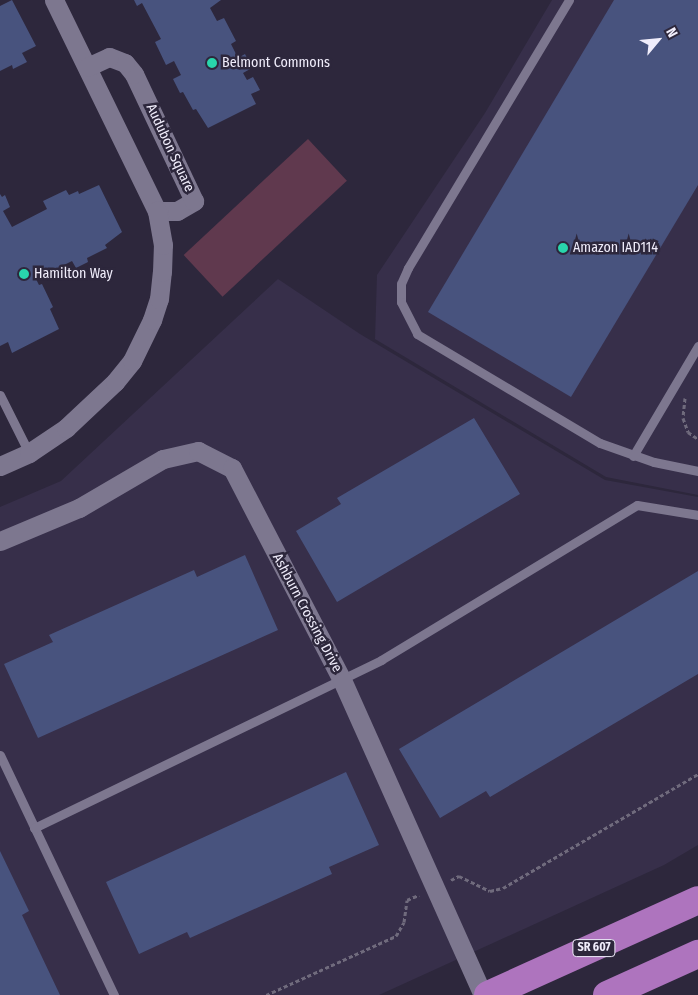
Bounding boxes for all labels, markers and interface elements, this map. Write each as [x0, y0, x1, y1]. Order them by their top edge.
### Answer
north arrow [633, 15, 683, 65]
text: N [662, 25, 681, 40]
place label: Belmont Commons [222, 55, 330, 71]
marker: Belmont Commons [206, 57, 218, 69]
street label: Audubon Square [142, 101, 198, 195]
place label: Amazon IAD114 [573, 240, 658, 256]
marker: Amazon IAD114 [557, 242, 569, 254]
place label: Hamilton Way [34, 266, 113, 282]
marker: Hamilton Way [18, 268, 30, 280]
street label: Ashburn Crossing Drive [269, 551, 345, 675]
road number: SR 607 [572, 938, 616, 958]

